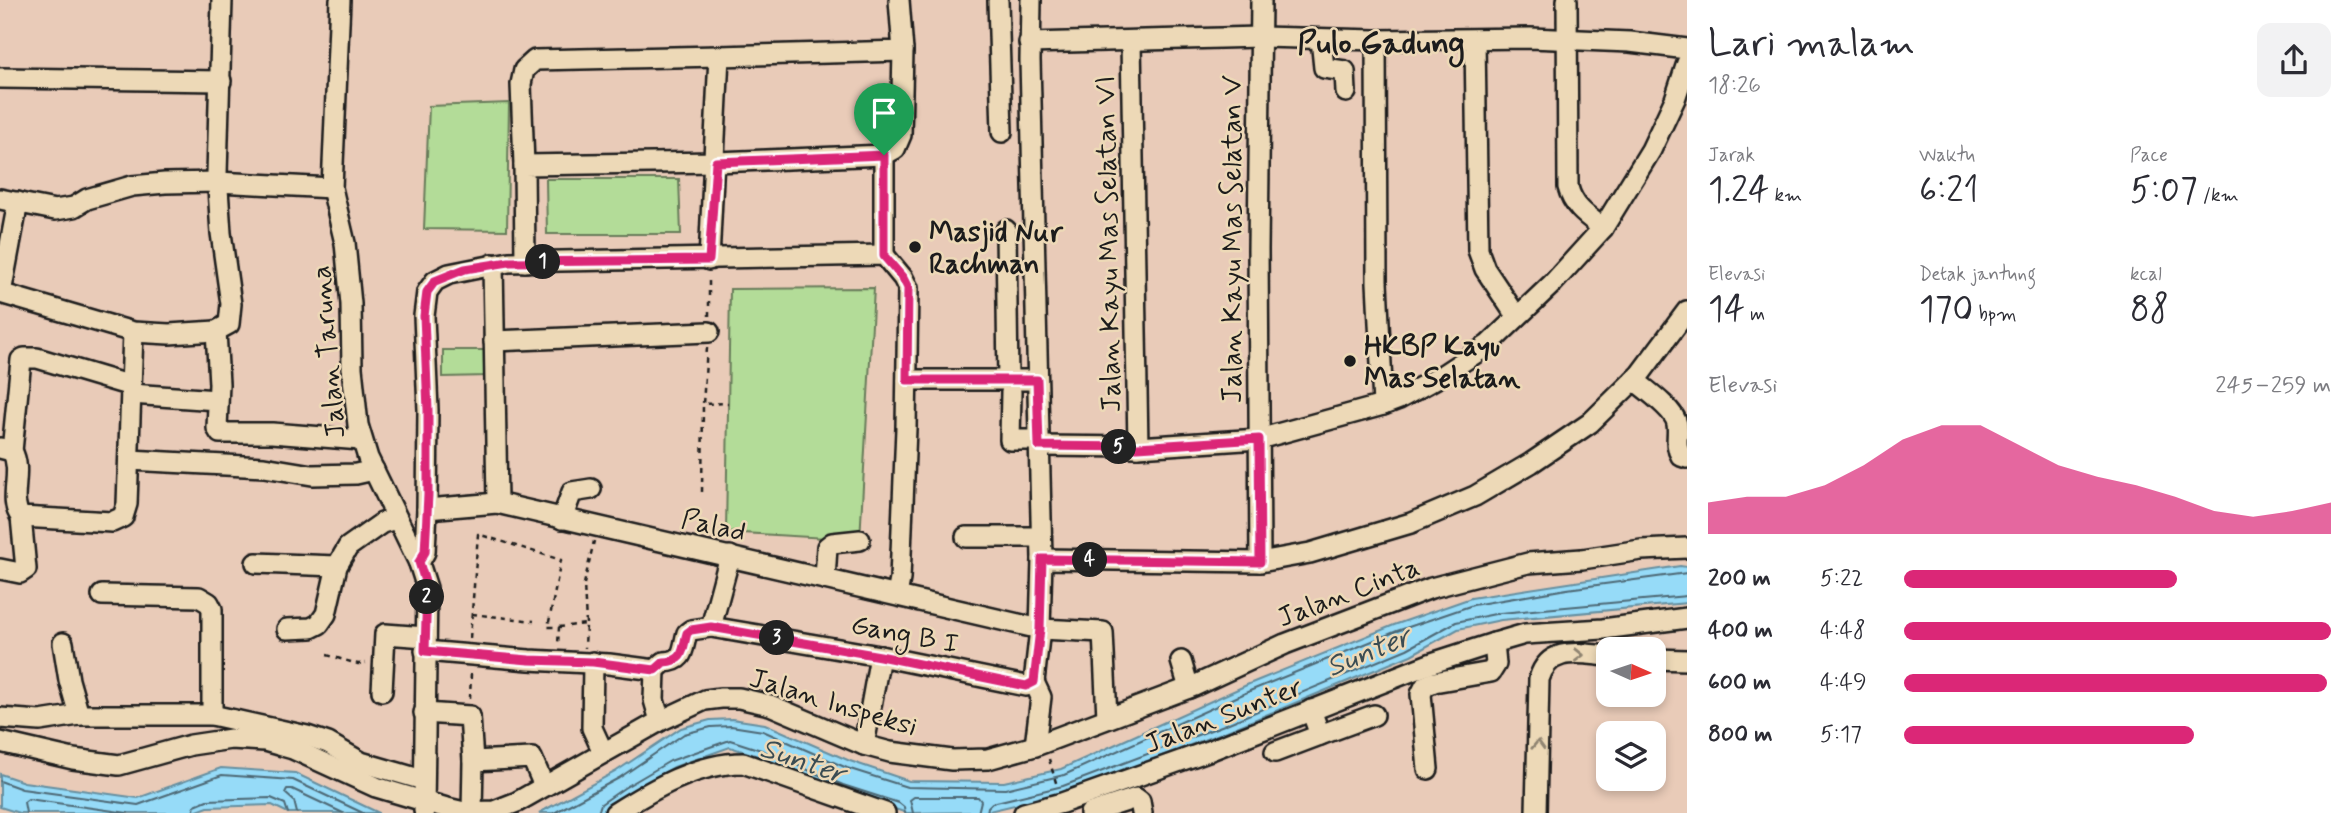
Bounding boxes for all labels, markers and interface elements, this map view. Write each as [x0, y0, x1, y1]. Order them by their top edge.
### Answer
text: Lari malam [1708, 20, 1915, 69]
district label: Pulo Gadung [1297, 23, 1465, 68]
button: share [2257, 23, 2331, 97]
text: 18:26 [1708, 71, 1761, 101]
street label: Jalan Kayu Mas Selatan VI [1088, 75, 1131, 413]
street label: Jalan Kayu Mas Selatan V [1215, 75, 1252, 403]
pin [854, 83, 914, 155]
icon: arrive [865, 94, 903, 132]
text: Jarak [1708, 143, 1755, 168]
text: Waktu [1919, 143, 1975, 168]
text: Pace [2130, 143, 2168, 168]
text: 1.24 [1708, 168, 1769, 214]
text: 6:21 [1919, 168, 1978, 214]
text: 5:07 [2130, 168, 2198, 214]
text: km [1769, 183, 1802, 208]
text: /km [2198, 183, 2239, 208]
place label: Masjid Nur Rachman [929, 215, 1064, 284]
marker: Masjid Nur Rachman [907, 239, 923, 255]
pin: 1 [526, 244, 560, 280]
text: 1 [538, 249, 547, 274]
text: Elevasi [1708, 262, 1765, 287]
text: Detak jantung [1919, 262, 2036, 287]
text: kcal [2130, 262, 2162, 287]
street label: Jalan Taruna [304, 264, 355, 440]
text: 14 [1708, 287, 1745, 333]
text: 170 [1919, 287, 1973, 333]
text: 88 [2130, 287, 2169, 333]
text: m [1745, 302, 1765, 327]
text: bpm [1973, 302, 2017, 327]
place label: HKBP Kayu Mas Selatan [1364, 329, 1521, 398]
marker: HKBP Kayu Mas Selatan [1342, 353, 1358, 369]
text: Elevasi [1708, 371, 1777, 401]
text: 245–259 m [2215, 371, 2331, 401]
pin: 5 [1102, 430, 1136, 464]
text: 5 [1113, 434, 1124, 459]
street label: Palad [677, 501, 749, 552]
pin: 4 [1072, 542, 1108, 578]
text: 4 [1084, 547, 1095, 572]
street label: Jalan Cinta [1273, 549, 1425, 637]
text: 200 m [1708, 564, 1771, 594]
text: 5:22 [1820, 564, 1863, 594]
pin: 2 [410, 580, 444, 614]
text: 2 [422, 584, 431, 609]
street label: Gang B I [847, 607, 961, 666]
text: 400 m [1708, 616, 1773, 646]
text: 4:48 [1820, 616, 1866, 646]
water label: Sunter [1321, 617, 1420, 687]
pin: 3 [760, 620, 794, 656]
text: 3 [772, 625, 781, 650]
north arrow [1596, 637, 1666, 707]
map controls [1596, 637, 1666, 791]
one-way arrow [1574, 647, 1585, 663]
street label: Jalan Inspeksi [745, 660, 922, 746]
text: 600 m [1708, 668, 1771, 698]
text: 4:49 [1820, 668, 1867, 698]
street label: Jalan Sunter [1140, 669, 1308, 763]
text: 800 m [1708, 720, 1772, 750]
text: 5:17 [1820, 720, 1862, 750]
button: layers [1596, 721, 1666, 791]
water label: Sunter [755, 729, 853, 795]
one-way arrow [1530, 739, 1545, 750]

